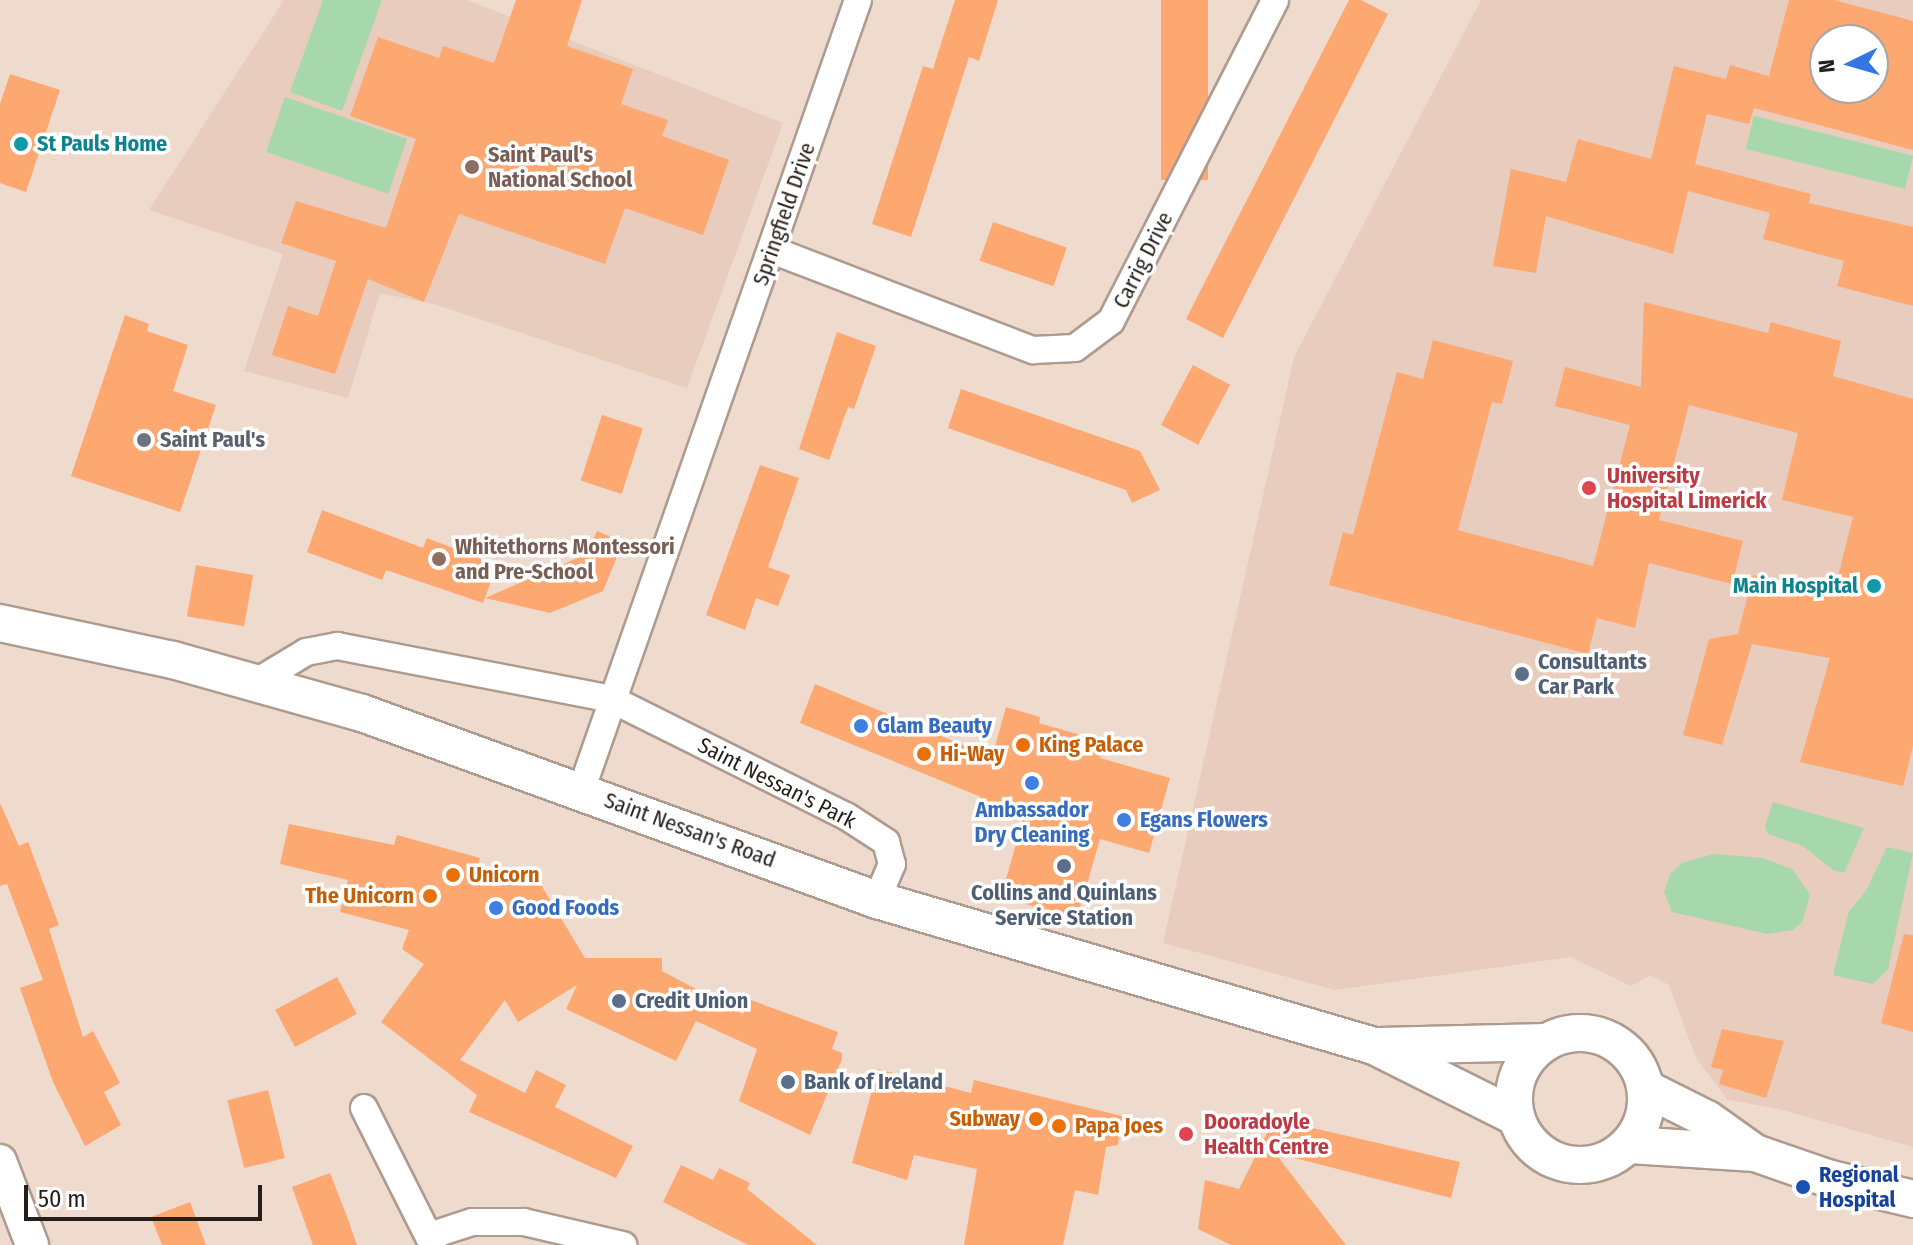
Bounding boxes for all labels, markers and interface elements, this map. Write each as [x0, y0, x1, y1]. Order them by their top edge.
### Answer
north arrow [1809, 24, 1889, 104]
text: N [1813, 58, 1841, 74]
place label: St Pauls Home [37, 131, 167, 157]
marker: St Pauls Home [12, 135, 30, 153]
street label: Springfield Drive [747, 139, 821, 289]
place label: Saint Paul's National School [488, 141, 632, 192]
marker: Saint Paul's National School [463, 158, 481, 176]
street label: Carrig Drive [1107, 207, 1179, 313]
place label: Saint Paul's [160, 427, 265, 453]
marker: Saint Paul's [135, 431, 153, 449]
place label: University Hospital Limerick [1607, 462, 1766, 514]
marker: University Hospital Limerick [1578, 477, 1600, 499]
place label: Whitethorns Montessori and Pre-School [455, 533, 675, 584]
marker: Whitethorns Montessori and Pre-School [430, 550, 448, 568]
place label: Main Hospital [1733, 573, 1858, 599]
marker: Main Hospital [1865, 577, 1883, 595]
place label: Consultants Car Park [1538, 648, 1647, 700]
marker: Consultants Car Park [1513, 665, 1531, 683]
place label: Glam Beauty [877, 713, 992, 739]
marker: Glam Beauty [852, 717, 870, 735]
street label: Saint Nessan's Park [694, 732, 860, 834]
place label: King Palace [1039, 732, 1143, 758]
marker: King Palace [1014, 736, 1032, 754]
place label: Hi-Way [940, 741, 1005, 767]
marker: Hi-Way [915, 745, 933, 763]
marker: Ambassador Dry Cleaning [1023, 774, 1041, 792]
street label: Saint Nessan's Road [601, 787, 779, 873]
place label: Ambassador Dry Cleaning [975, 796, 1089, 848]
place label: Egans Flowers [1140, 807, 1268, 833]
marker: Egans Flowers [1115, 811, 1133, 829]
marker: Collins and Quinlans Service Station [1055, 857, 1073, 875]
place label: Unicorn [469, 862, 540, 888]
marker: Unicorn [444, 866, 462, 884]
place label: Collins and Quinlans Service Station [971, 879, 1157, 930]
place label: The Unicorn [305, 883, 414, 909]
marker: The Unicorn [421, 887, 439, 905]
place label: Good Foods [512, 895, 619, 921]
marker: Good Foods [487, 899, 505, 917]
place label: Credit Union [635, 988, 748, 1014]
marker: Credit Union [610, 992, 628, 1010]
place label: Bank of Ireland [804, 1069, 943, 1095]
marker: Bank of Ireland [779, 1073, 797, 1091]
place label: Subway [949, 1106, 1020, 1132]
place label: Dooradoyle Health Centre [1204, 1108, 1329, 1160]
marker: Subway [1027, 1110, 1045, 1128]
place label: Papa Joes [1075, 1113, 1163, 1139]
marker: Papa Joes [1050, 1117, 1068, 1135]
marker: Dooradoyle Health Centre [1175, 1123, 1197, 1145]
place label: Regional Hospital [1819, 1161, 1899, 1212]
scale bar [28, 1169, 266, 1219]
marker: Regional Hospital [1794, 1178, 1812, 1196]
text: 50 m [38, 1185, 86, 1213]

